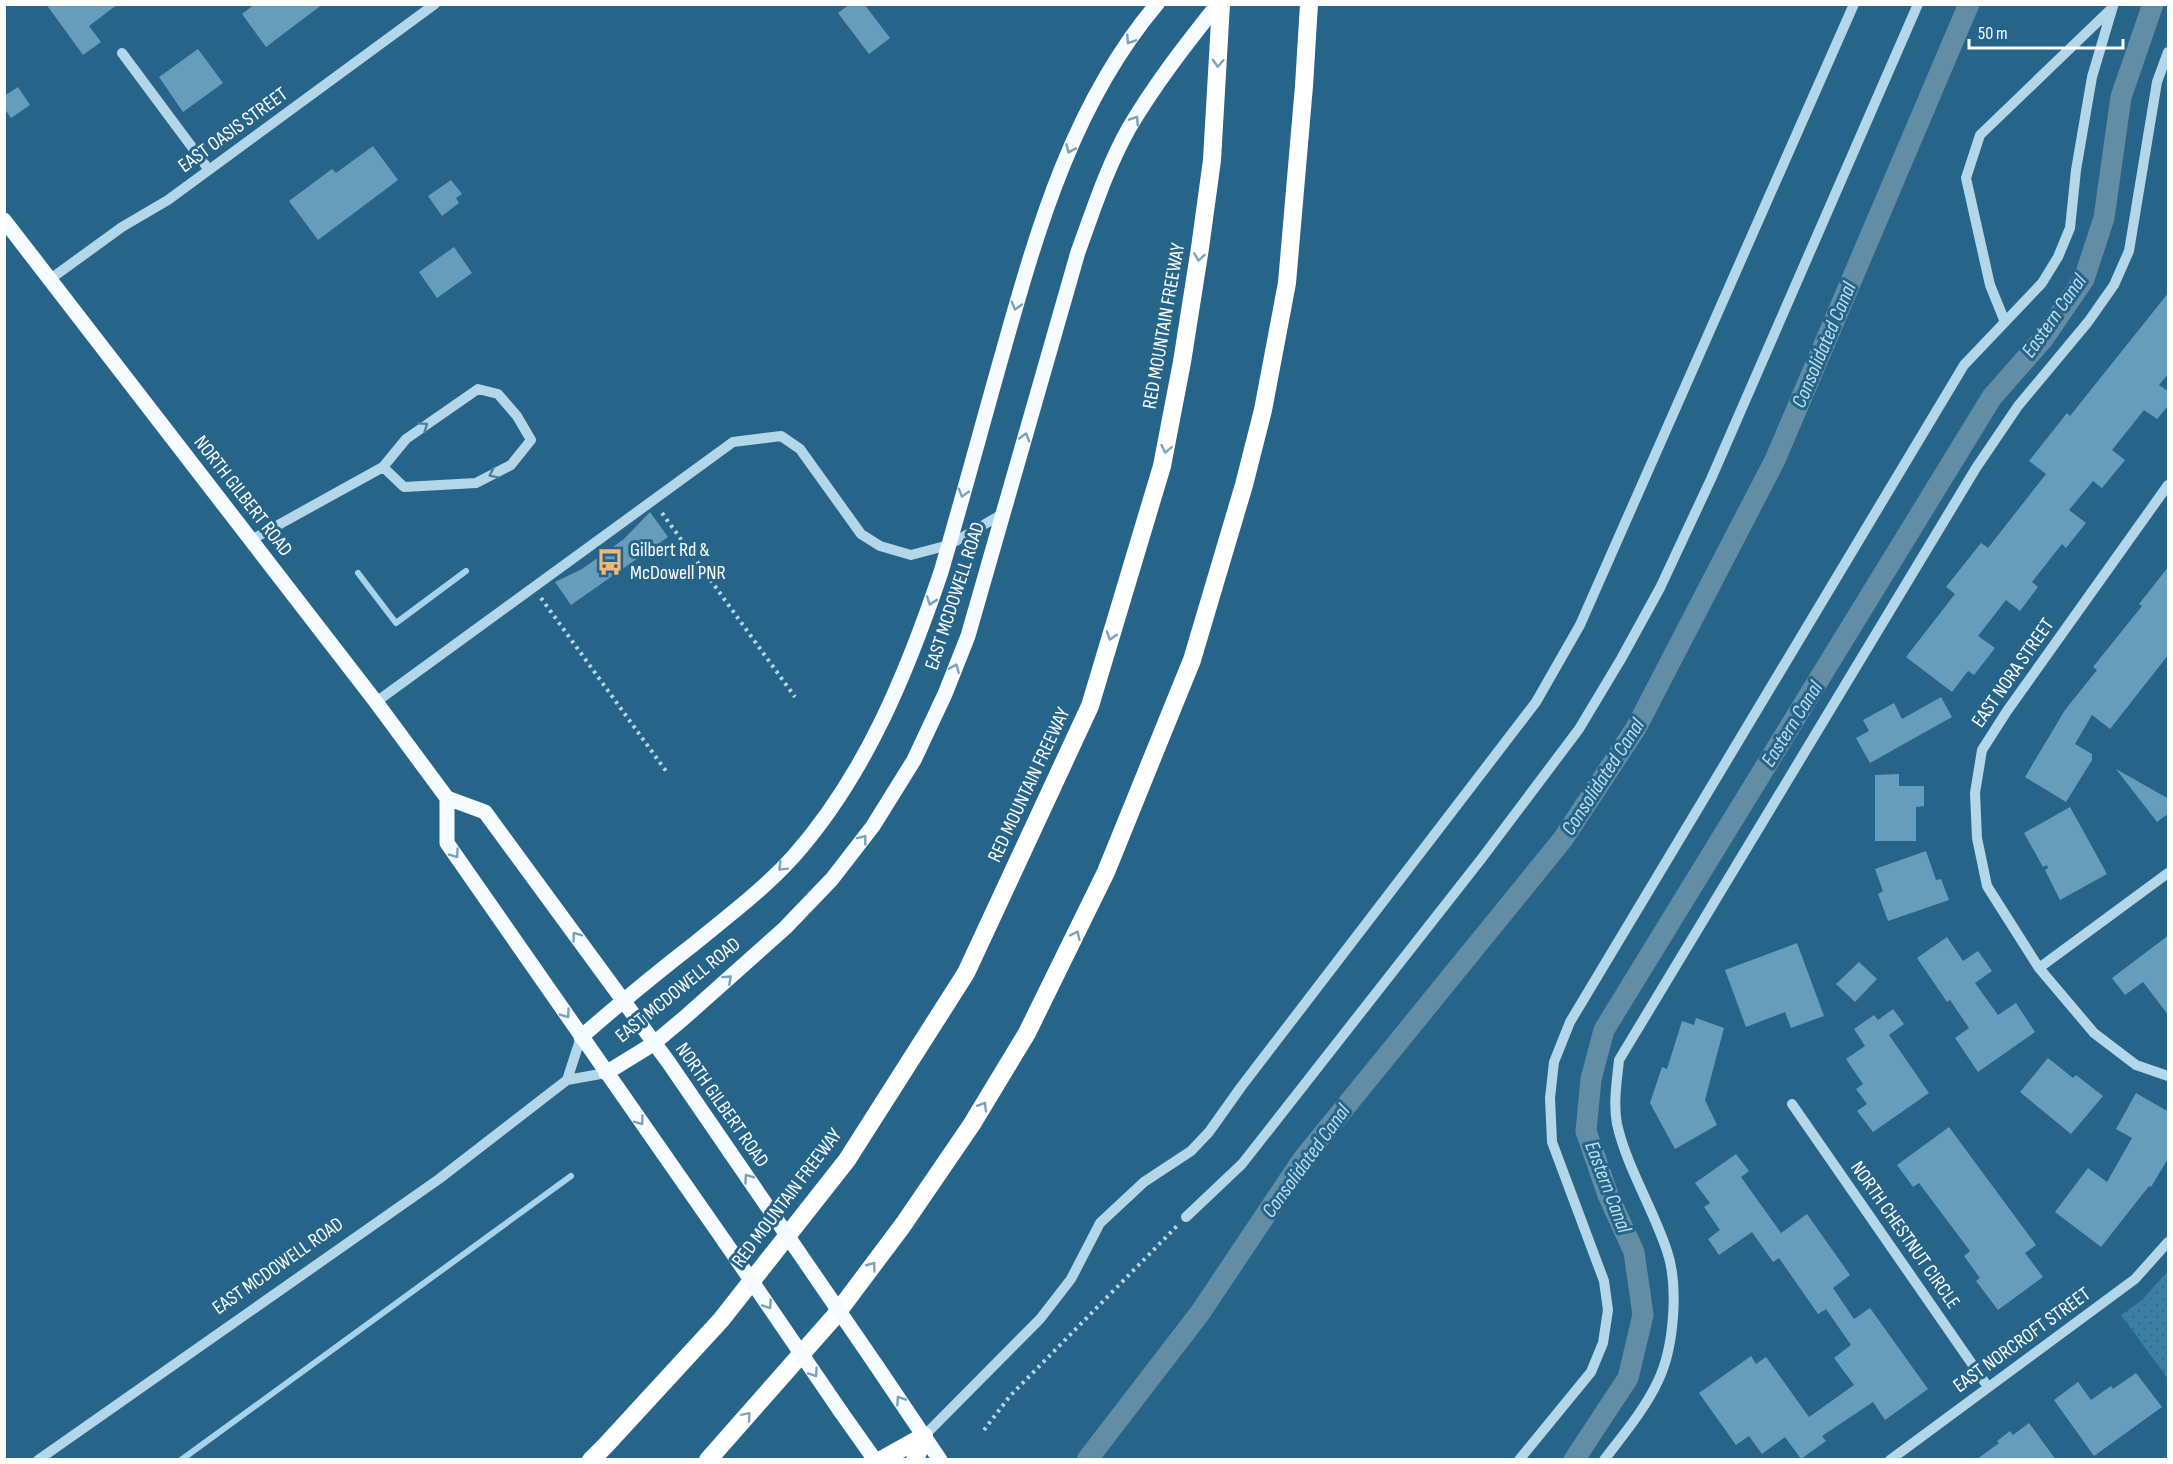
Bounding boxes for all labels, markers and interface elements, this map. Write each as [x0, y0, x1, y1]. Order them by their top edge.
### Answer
scale bar [1969, 12, 2124, 50]
text: 50 m [1978, 23, 2008, 44]
one-way arrow [1127, 34, 1138, 45]
one-way arrow [1211, 58, 1224, 67]
street label: EAST OASIS STREET [174, 82, 292, 178]
one-way arrow [1128, 115, 1139, 126]
one-way arrow [1066, 143, 1078, 154]
street label: RED MOUNTAIN FREEWAY [1138, 241, 1191, 411]
one-way arrow [1193, 252, 1206, 262]
water label: Eastern Canal [2016, 269, 2092, 363]
water label: Consolidated Canal [1786, 277, 1862, 412]
one-way arrow [1011, 300, 1023, 311]
one-way arrow [418, 422, 429, 433]
street label: NORTH GILBERT ROAD [188, 431, 298, 561]
one-way arrow [1018, 432, 1031, 442]
one-way arrow [1160, 444, 1173, 454]
one-way arrow [489, 467, 500, 478]
one-way arrow [958, 488, 971, 498]
street label: EAST MCDOWELL ROAD [920, 519, 990, 673]
place label: Gilbert Rd & McDowell PNR [630, 538, 726, 585]
bus stop icon: Gilbert Rd & McDowell PNR [595, 547, 625, 577]
one-way arrow [926, 595, 939, 606]
street label: EAST NORA STREET [1967, 614, 2059, 732]
one-way arrow [1106, 630, 1118, 641]
one-way arrow [948, 663, 961, 674]
water label: Eastern Canal [1756, 676, 1829, 771]
street label: RED MOUNTAIN FREEWAY [983, 703, 1076, 866]
water label: Consolidated Canal [1556, 713, 1651, 840]
one-way arrow [855, 834, 866, 845]
one-way arrow [448, 848, 459, 859]
one-way arrow [778, 860, 789, 871]
one-way arrow [1069, 931, 1081, 942]
one-way arrow [572, 932, 583, 943]
street label: EAST MCDOWELL ROAD [611, 932, 745, 1048]
one-way arrow [721, 975, 732, 986]
one-way arrow [559, 1008, 570, 1019]
street label: NORTH GILBERT ROAD [670, 1038, 774, 1172]
water label: Consolidated Canal [1257, 1099, 1356, 1223]
one-way arrow [975, 1102, 987, 1112]
one-way arrow [633, 1114, 644, 1125]
street label: RED MOUNTAIN FREEWAY [727, 1123, 847, 1272]
water label: Eastern Canal [1579, 1138, 1637, 1237]
street label: NORTH CHESTNUT CIRCLE [1845, 1157, 1965, 1313]
one-way arrow [744, 1174, 755, 1185]
street label: EAST MCDOWELL ROAD [208, 1212, 348, 1320]
one-way arrow [864, 1262, 875, 1273]
street label: EAST NORCROFT STREET [1949, 1282, 2095, 1398]
one-way arrow [761, 1298, 772, 1309]
one-way arrow [807, 1366, 818, 1377]
one-way arrow [896, 1396, 907, 1407]
one-way arrow [740, 1412, 751, 1423]

